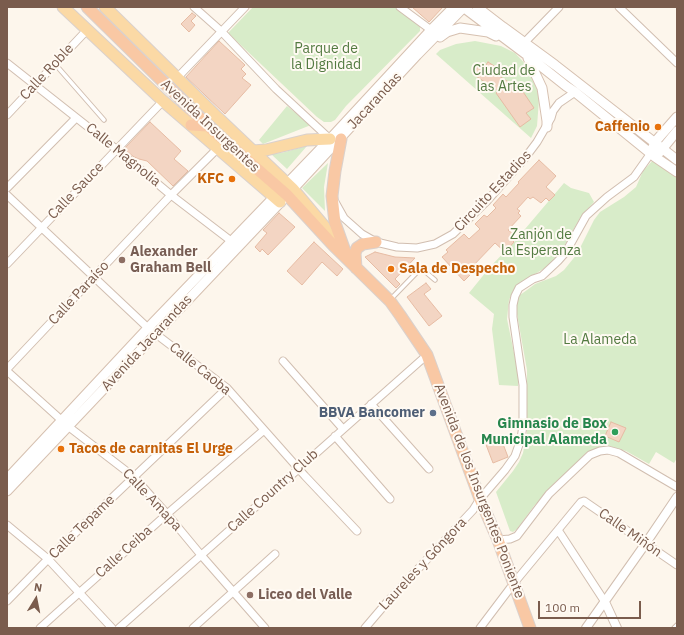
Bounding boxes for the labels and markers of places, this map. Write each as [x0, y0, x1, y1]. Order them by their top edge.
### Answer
place label: Caffenio [595, 119, 650, 135]
marker: Caffenio [653, 122, 663, 132]
place label: KFC [197, 171, 224, 187]
marker: KFC [227, 174, 237, 184]
place label: Alexander Graham Bell [130, 244, 211, 276]
marker: Alexander Graham Bell [117, 255, 127, 265]
place label: Sala de Despecho [399, 261, 515, 277]
marker: Sala de Despecho [386, 264, 396, 274]
place label: BBVA Bancomer [319, 405, 425, 421]
marker: BBVA Bancomer [428, 408, 438, 418]
place label: Gimnasio de Box Municipal Alameda [481, 416, 607, 448]
marker: Gimnasio de Box Municipal Alameda [610, 427, 620, 437]
place label: Tacos de carnitas El Urge [69, 441, 233, 457]
marker: Tacos de carnitas El Urge [56, 444, 66, 454]
place label: Liceo del Valle [258, 587, 352, 603]
marker: Liceo del Valle [245, 590, 255, 600]

